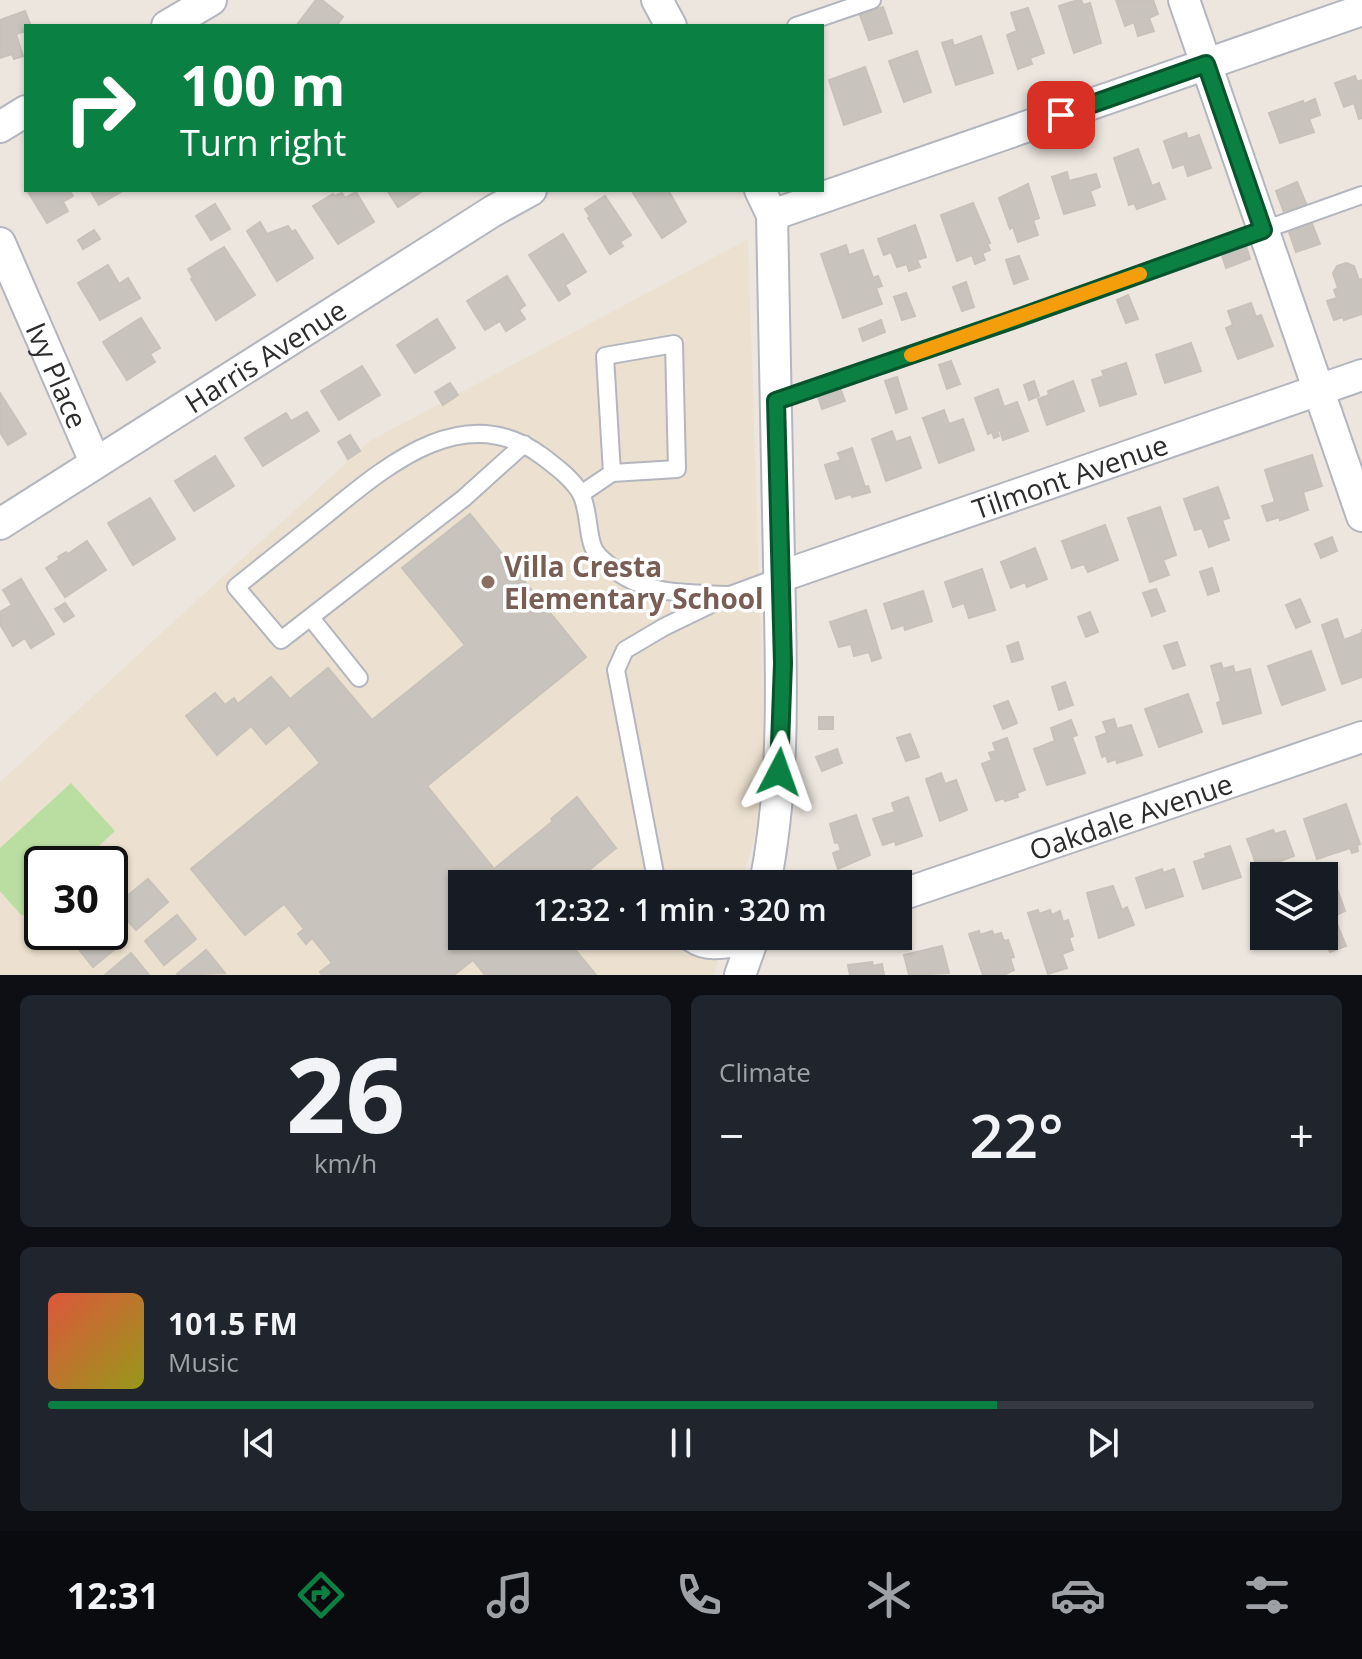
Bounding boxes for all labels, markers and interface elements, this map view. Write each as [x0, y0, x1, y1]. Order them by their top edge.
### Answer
text: 100 m [180, 46, 346, 122]
icon: right [48, 56, 152, 160]
pin [1027, 81, 1095, 149]
icon: arrive [1039, 93, 1083, 137]
text: Turn right [180, 118, 346, 167]
street label: Harris Avenue [177, 290, 353, 421]
street label: Ivy Place [18, 316, 97, 434]
street label: Tilmont Avenue [967, 425, 1173, 528]
place label: Villa Cresta Elementary School [504, 547, 764, 617]
marker: Villa Cresta Elementary School [479, 573, 497, 591]
position arrow [737, 730, 821, 814]
street label: Oakdale Avenue [1024, 764, 1237, 869]
speed limit sign: 30 [24, 846, 128, 950]
map controls [1250, 862, 1338, 950]
button: layers [1250, 862, 1338, 950]
text: 12:32 · 1 min · 320 m [533, 889, 827, 930]
text: 26 [286, 1022, 405, 1163]
text: Climate [719, 1054, 811, 1090]
text: 22° [969, 1094, 1064, 1176]
text: − [719, 1105, 744, 1165]
text: + [1289, 1105, 1314, 1165]
text: km/h [314, 1145, 377, 1181]
text: 101.5 FM [168, 1303, 298, 1344]
text: Music [168, 1344, 239, 1380]
icon: previous [237, 1421, 281, 1465]
icon: pause [659, 1421, 703, 1465]
icon: next [1081, 1421, 1125, 1465]
icon: directions [293, 1567, 349, 1623]
icon: music [482, 1567, 538, 1623]
icon: phone [671, 1567, 727, 1623]
icon: climate [861, 1567, 917, 1623]
icon: car [1050, 1567, 1106, 1623]
icon: filters [1239, 1567, 1295, 1623]
text: 12:31 [67, 1571, 159, 1620]

